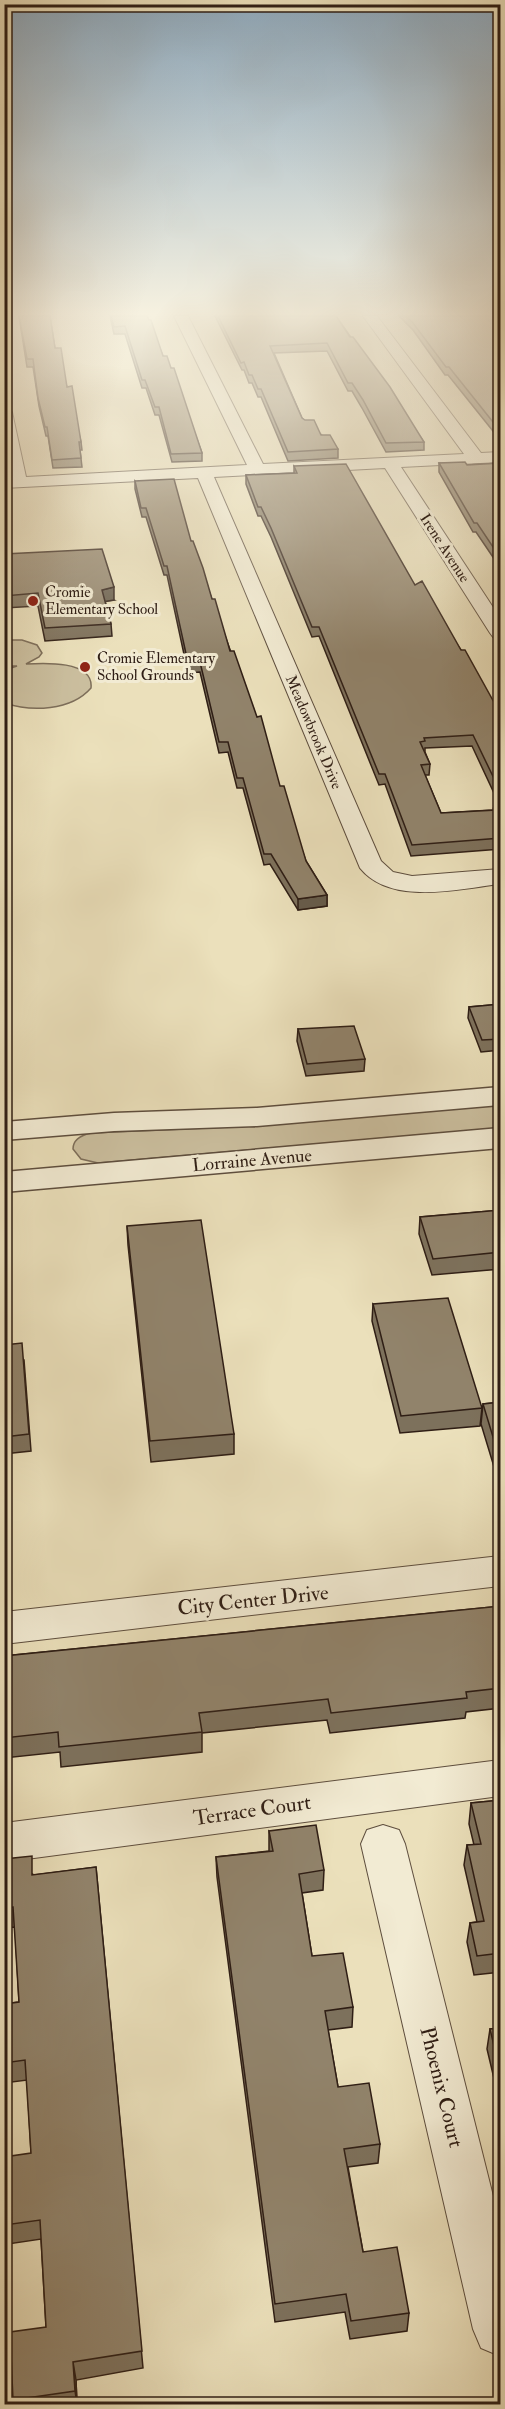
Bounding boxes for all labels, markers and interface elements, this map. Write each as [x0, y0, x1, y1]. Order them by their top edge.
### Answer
street label: Irene Avenue [415, 510, 474, 586]
place label: Cromie Elementary School [45, 583, 158, 619]
marker: Cromie Elementary School [26, 594, 40, 608]
place label: Cromie Elementary School Grounds [97, 649, 216, 685]
marker: Cromie Elementary School Grounds [78, 660, 92, 674]
street label: Meadowbrook Drive [281, 672, 346, 792]
street label: Lorraine Avenue [191, 1144, 313, 1177]
street label: City Center Drive [176, 1579, 330, 1622]
street label: Terrace Court [191, 1789, 313, 1832]
street label: Phoenix Court [413, 2024, 470, 2150]

